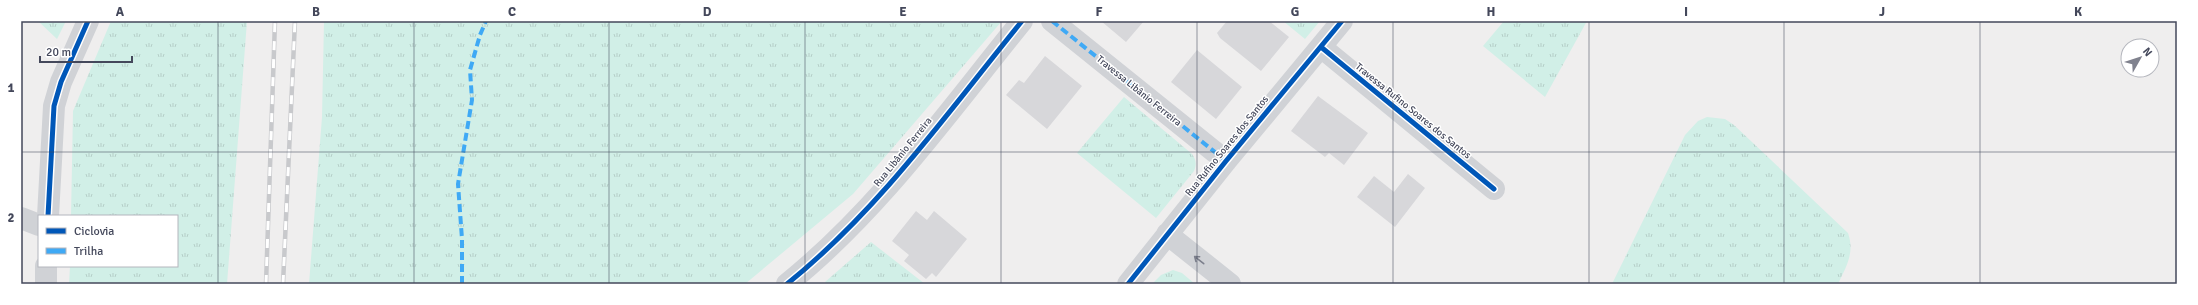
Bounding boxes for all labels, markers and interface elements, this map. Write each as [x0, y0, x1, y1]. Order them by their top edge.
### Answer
text: A [116, 4, 125, 20]
text: B [312, 4, 320, 20]
text: C [508, 4, 516, 20]
text: D [703, 4, 712, 20]
text: E [899, 4, 907, 20]
text: F [1096, 4, 1103, 20]
text: G [1291, 4, 1299, 20]
text: H [1487, 4, 1495, 20]
text: I [1684, 4, 1688, 20]
text: J [1879, 4, 1885, 20]
text: K [2074, 4, 2082, 20]
scale bar [40, 38, 132, 64]
north arrow [2120, 38, 2160, 78]
text: 20 m [46, 45, 71, 60]
text: N [2140, 45, 2155, 59]
street label: Travessa Libânio Ferreira [1094, 53, 1184, 129]
street label: Travessa Rufino Soares dos Santos [1353, 61, 1474, 162]
text: 1 [7, 80, 15, 96]
street label: Rua Rufino Soares dos Santos [1183, 93, 1272, 199]
street label: Rua Libânio Ferreira [871, 115, 935, 189]
text: 2 [7, 210, 15, 226]
legend [38, 215, 178, 267]
text: Ciclovia [74, 224, 114, 239]
text: Trilha [74, 244, 103, 259]
one-way arrow [1194, 255, 1205, 264]

